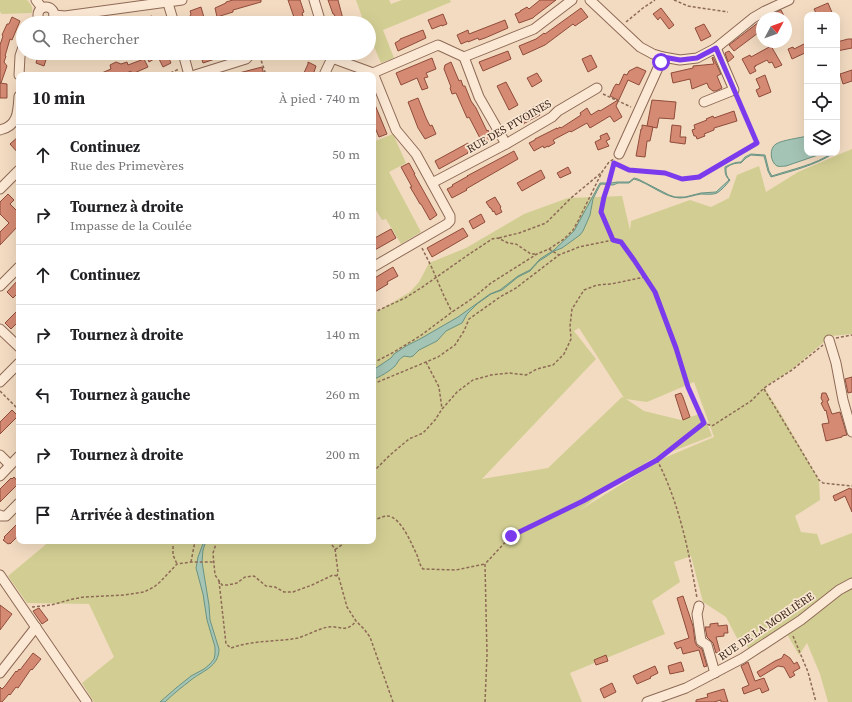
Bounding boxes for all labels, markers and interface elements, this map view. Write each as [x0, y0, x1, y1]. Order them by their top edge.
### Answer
north arrow [756, 12, 792, 48]
map controls [804, 12, 840, 156]
button: + [804, 12, 840, 48]
search box [16, 16, 376, 60]
icon: search [30, 27, 52, 49]
text: Rechercher [62, 28, 139, 49]
button: − [804, 48, 840, 84]
route start [652, 53, 670, 71]
button: locate [804, 84, 840, 120]
text: 10 min [32, 86, 85, 110]
text: À pied · 740 m [279, 90, 360, 107]
street label: RUE DES PIVOINES [464, 96, 555, 157]
button: layers [804, 120, 840, 156]
text: Continuez [70, 136, 140, 157]
icon: ahead [32, 144, 54, 166]
text: 50 m [332, 146, 360, 163]
text: Rue des Primevères [70, 157, 184, 174]
text: Tournez à droite [70, 196, 183, 217]
icon: right [32, 204, 54, 226]
text: 40 m [332, 206, 360, 223]
text: Impasse de la Coulée [70, 217, 192, 234]
icon: ahead [32, 264, 54, 286]
text: Continuez [70, 264, 140, 285]
text: 50 m [332, 266, 360, 283]
icon: right [32, 324, 54, 346]
text: Tournez à droite [70, 324, 183, 345]
text: 140 m [326, 326, 360, 343]
icon: left [32, 384, 54, 406]
text: Tournez à gauche [70, 384, 190, 405]
text: 260 m [326, 386, 360, 403]
icon: right [32, 444, 54, 466]
text: Tournez à droite [70, 444, 183, 465]
text: 200 m [326, 446, 360, 463]
icon: arrive [32, 504, 54, 526]
text: Arrivée à destination [70, 504, 215, 525]
route end [502, 527, 520, 545]
street label: RUE DE LA MORLIÈRE [716, 589, 817, 664]

